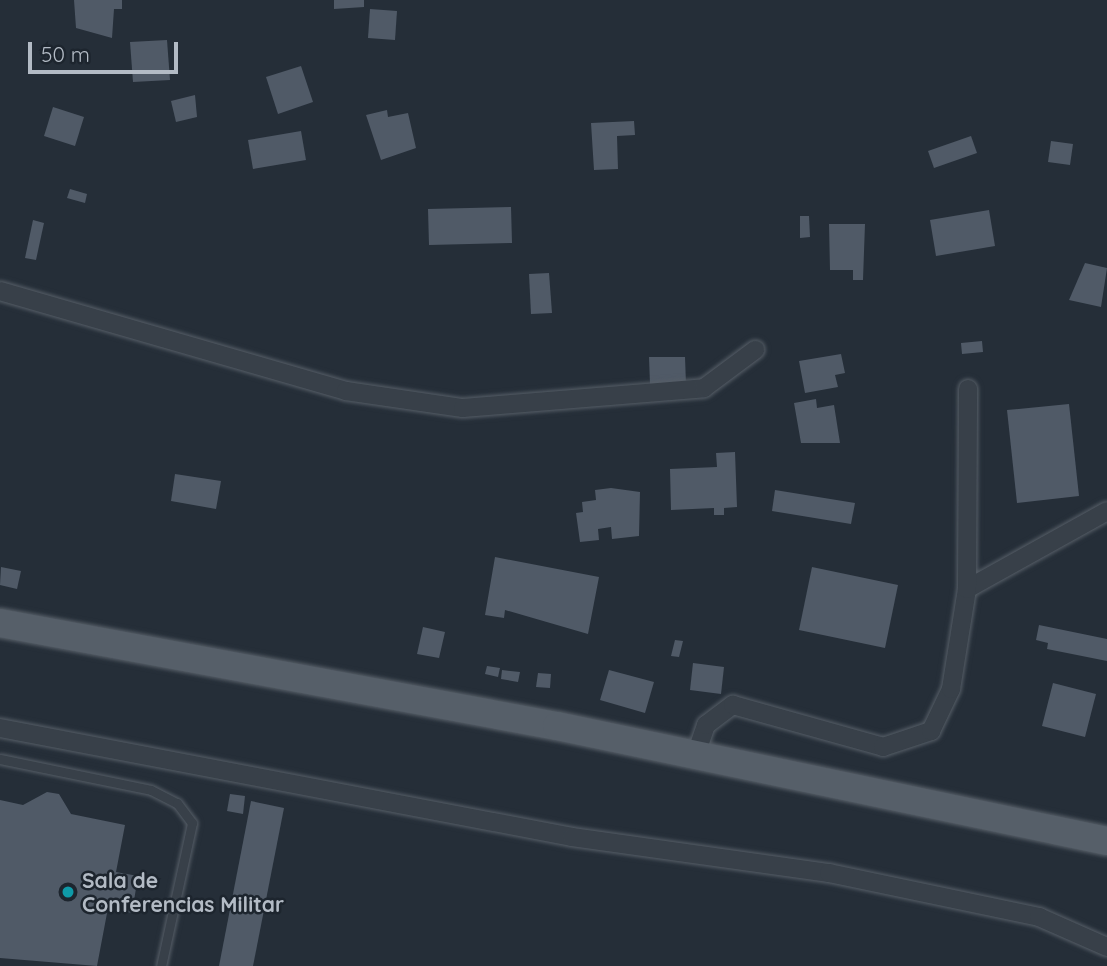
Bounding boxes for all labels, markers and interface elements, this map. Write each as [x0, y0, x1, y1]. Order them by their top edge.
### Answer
scale bar [32, 28, 182, 72]
text: 50 m [41, 41, 90, 67]
place label: Sala de Conferencias Militar [82, 867, 284, 917]
marker: Sala de Conferencias Militar [60, 884, 76, 900]

